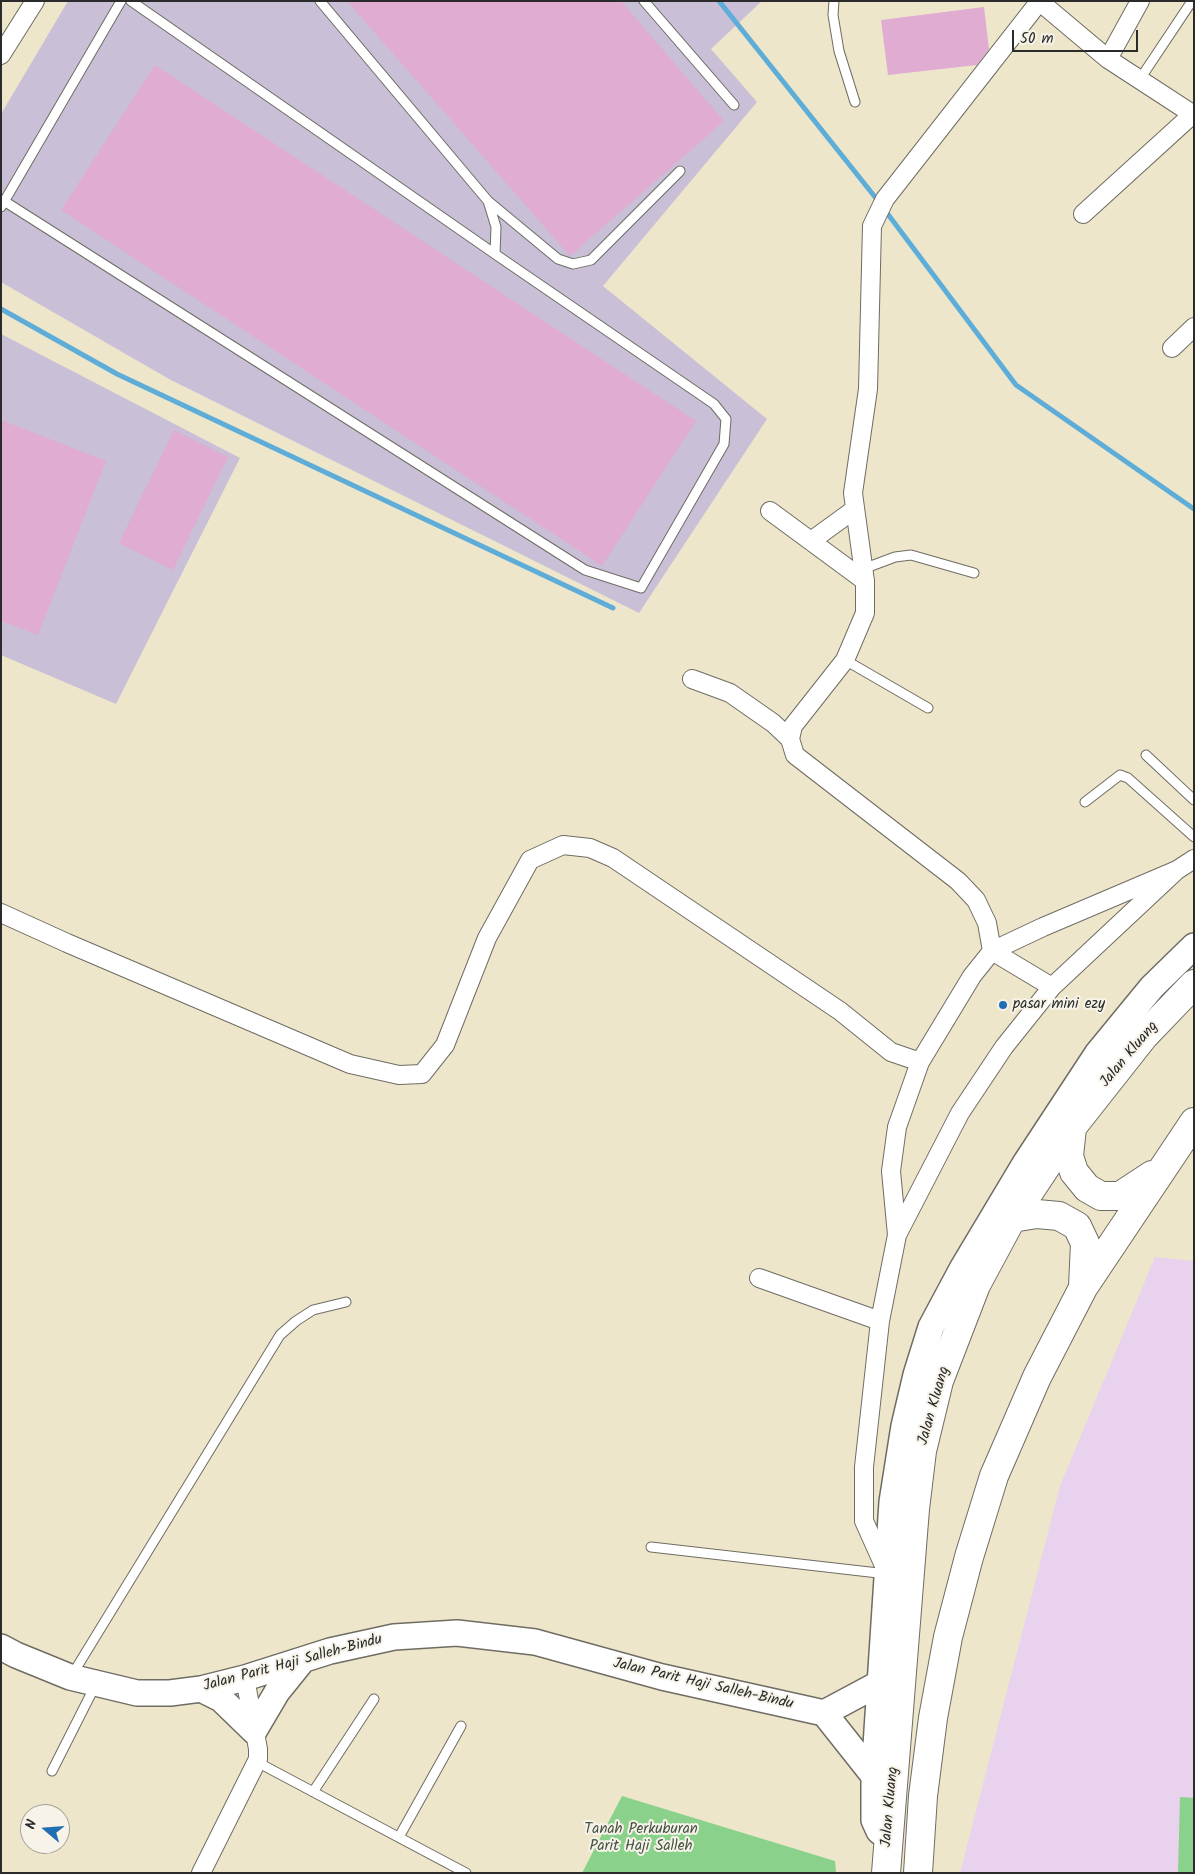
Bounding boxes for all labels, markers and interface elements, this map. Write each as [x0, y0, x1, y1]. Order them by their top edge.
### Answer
scale bar [1015, 20, 1141, 52]
text: 50 m [1020, 27, 1054, 51]
place label: pasar mini ezy [1013, 996, 1105, 1014]
marker: pasar mini ezy [997, 999, 1009, 1011]
street label: Jalan Kluang [1097, 1018, 1163, 1092]
street label: Jalan Kluang [915, 1365, 955, 1447]
street label: Jalan Parit Haji Salleh-Bindu [201, 1631, 385, 1697]
street label: Jalan Parit Haji Salleh-Bindu [611, 1655, 795, 1715]
street label: Jalan Kluang [879, 1766, 903, 1848]
north arrow [20, 1804, 70, 1854]
text: N [20, 1817, 44, 1832]
park label: Tanah Perkuburan Parit Haji Salleh [584, 1821, 698, 1856]

